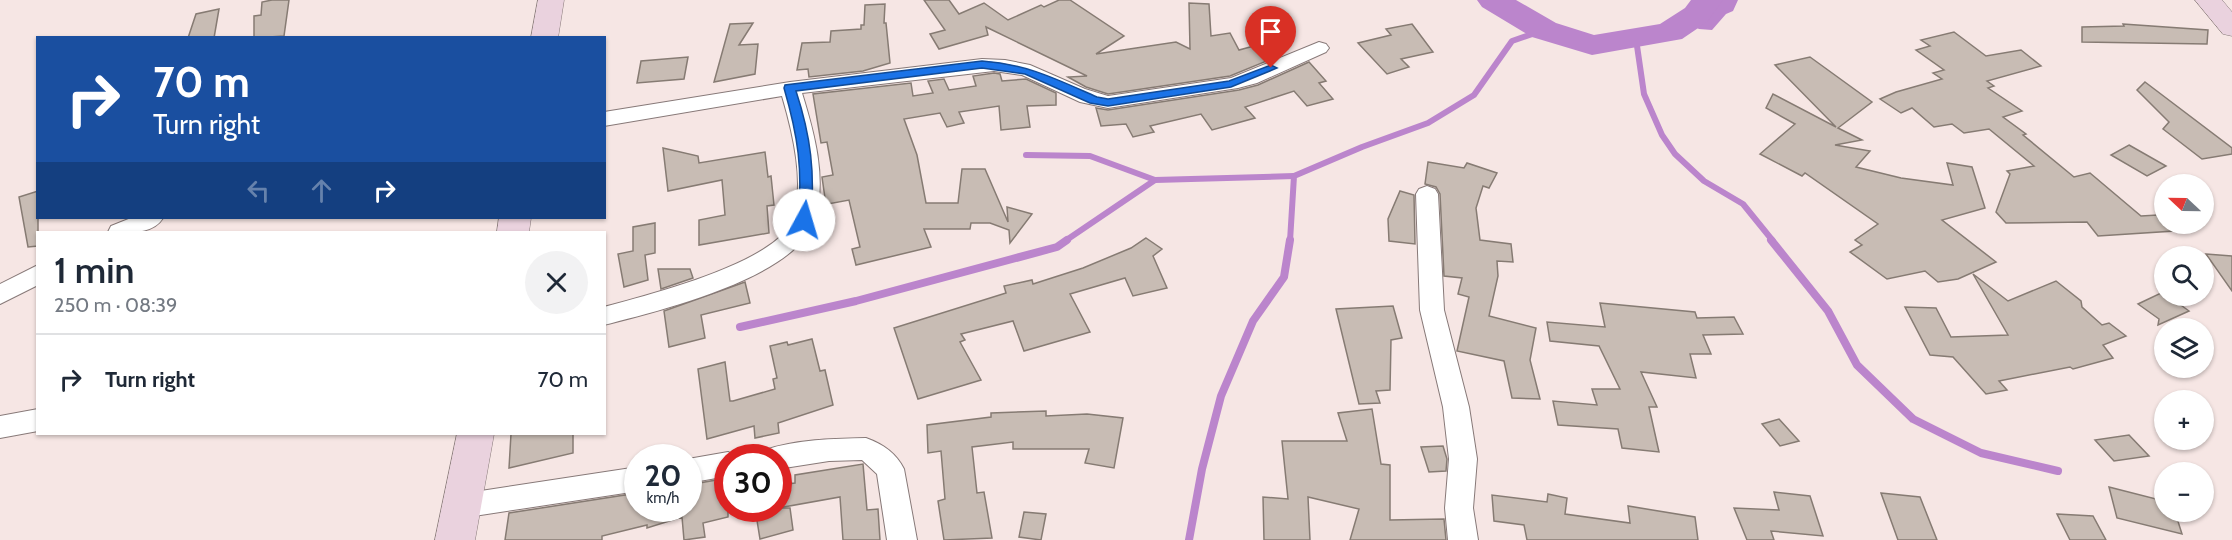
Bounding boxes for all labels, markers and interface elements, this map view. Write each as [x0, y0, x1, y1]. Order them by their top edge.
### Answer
pin [1245, 6, 1296, 68]
icon: arrive [1254, 15, 1287, 48]
text: 70 m [153, 56, 250, 108]
icon: right [54, 60, 132, 138]
text: Turn right [153, 108, 260, 141]
icon: left [242, 174, 275, 207]
icon: ahead [305, 174, 338, 207]
icon: right [368, 174, 401, 207]
north arrow [2154, 174, 2214, 234]
map controls [2154, 174, 2214, 522]
position arrow [772, 188, 836, 252]
button: search [2154, 246, 2214, 306]
text: 1 min [54, 248, 134, 292]
button: close [525, 251, 588, 314]
text: 250 m · 08:39 [54, 293, 177, 317]
button: layers [2154, 318, 2214, 378]
icon: right [54, 363, 87, 396]
text: Turn right [105, 366, 195, 393]
text: 70 m [538, 366, 588, 393]
button: + [2154, 390, 2214, 450]
speed limit sign: 30 [714, 444, 792, 522]
text: 20 [644, 457, 682, 494]
button: − [2154, 462, 2214, 522]
text: km/h [647, 489, 679, 507]

